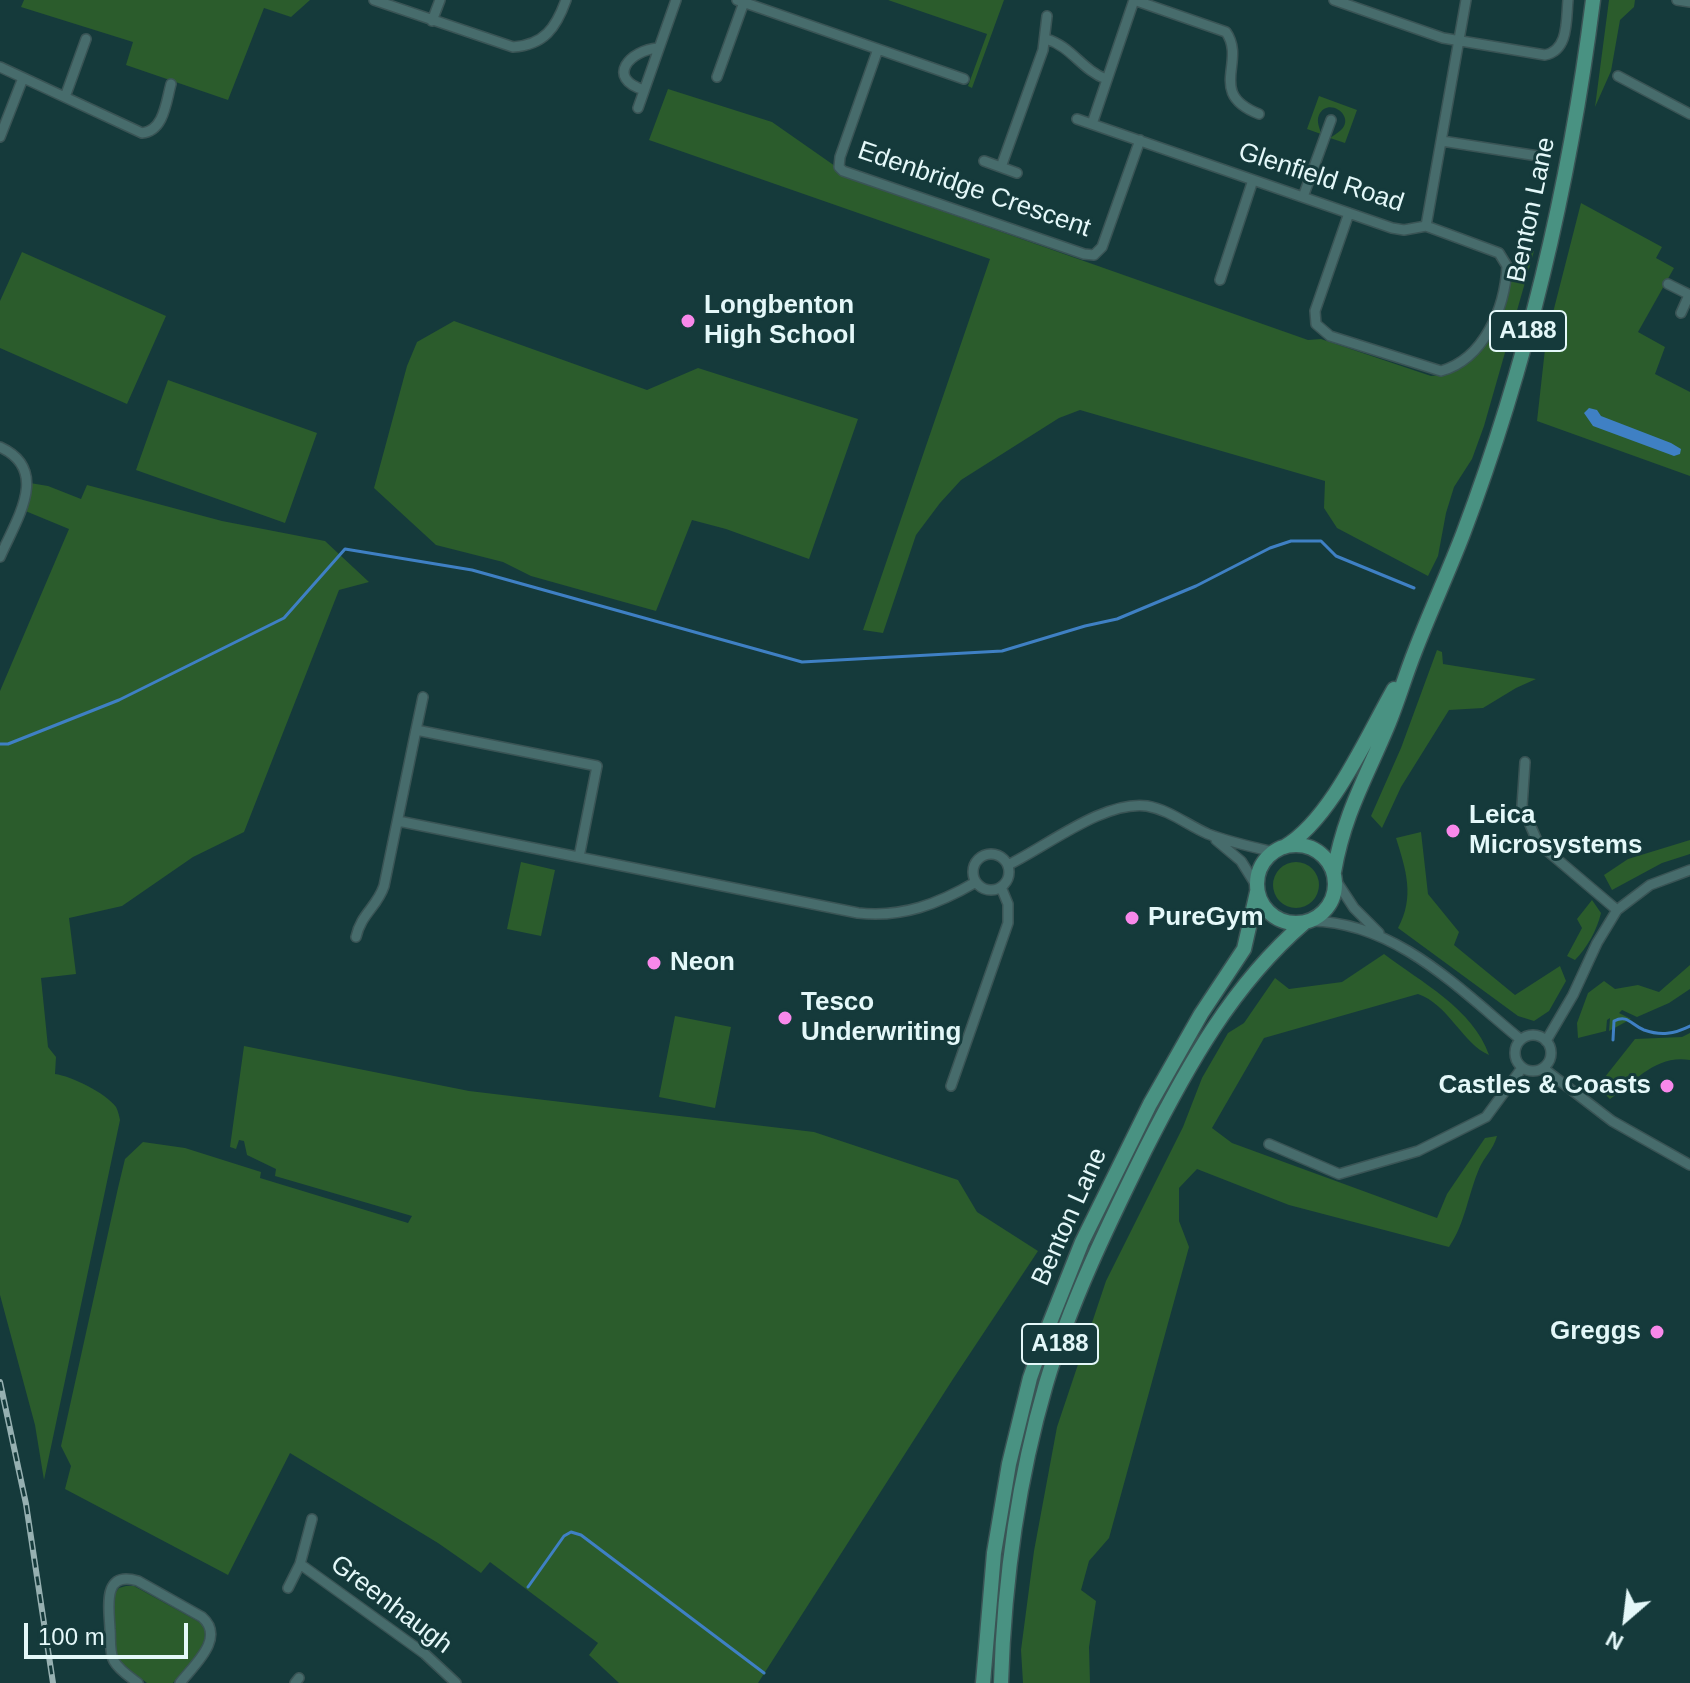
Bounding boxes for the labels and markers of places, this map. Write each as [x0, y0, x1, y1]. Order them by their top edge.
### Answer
place label: Longbenton High School [704, 290, 856, 352]
marker: Longbenton High School [679, 312, 697, 330]
place label: Leica Microsystems [1469, 800, 1642, 862]
marker: Leica Microsystems [1444, 822, 1462, 840]
place label: PureGym [1148, 902, 1264, 934]
marker: PureGym [1123, 909, 1141, 927]
place label: Neon [670, 947, 735, 979]
marker: Neon [645, 954, 663, 972]
place label: Tesco Underwriting [801, 987, 961, 1048]
marker: Tesco Underwriting [776, 1009, 794, 1027]
place label: Castles & Coasts [1439, 1070, 1651, 1102]
marker: Castles & Coasts [1658, 1077, 1676, 1095]
place label: Greggs [1550, 1316, 1641, 1348]
marker: Greggs [1648, 1323, 1666, 1341]

